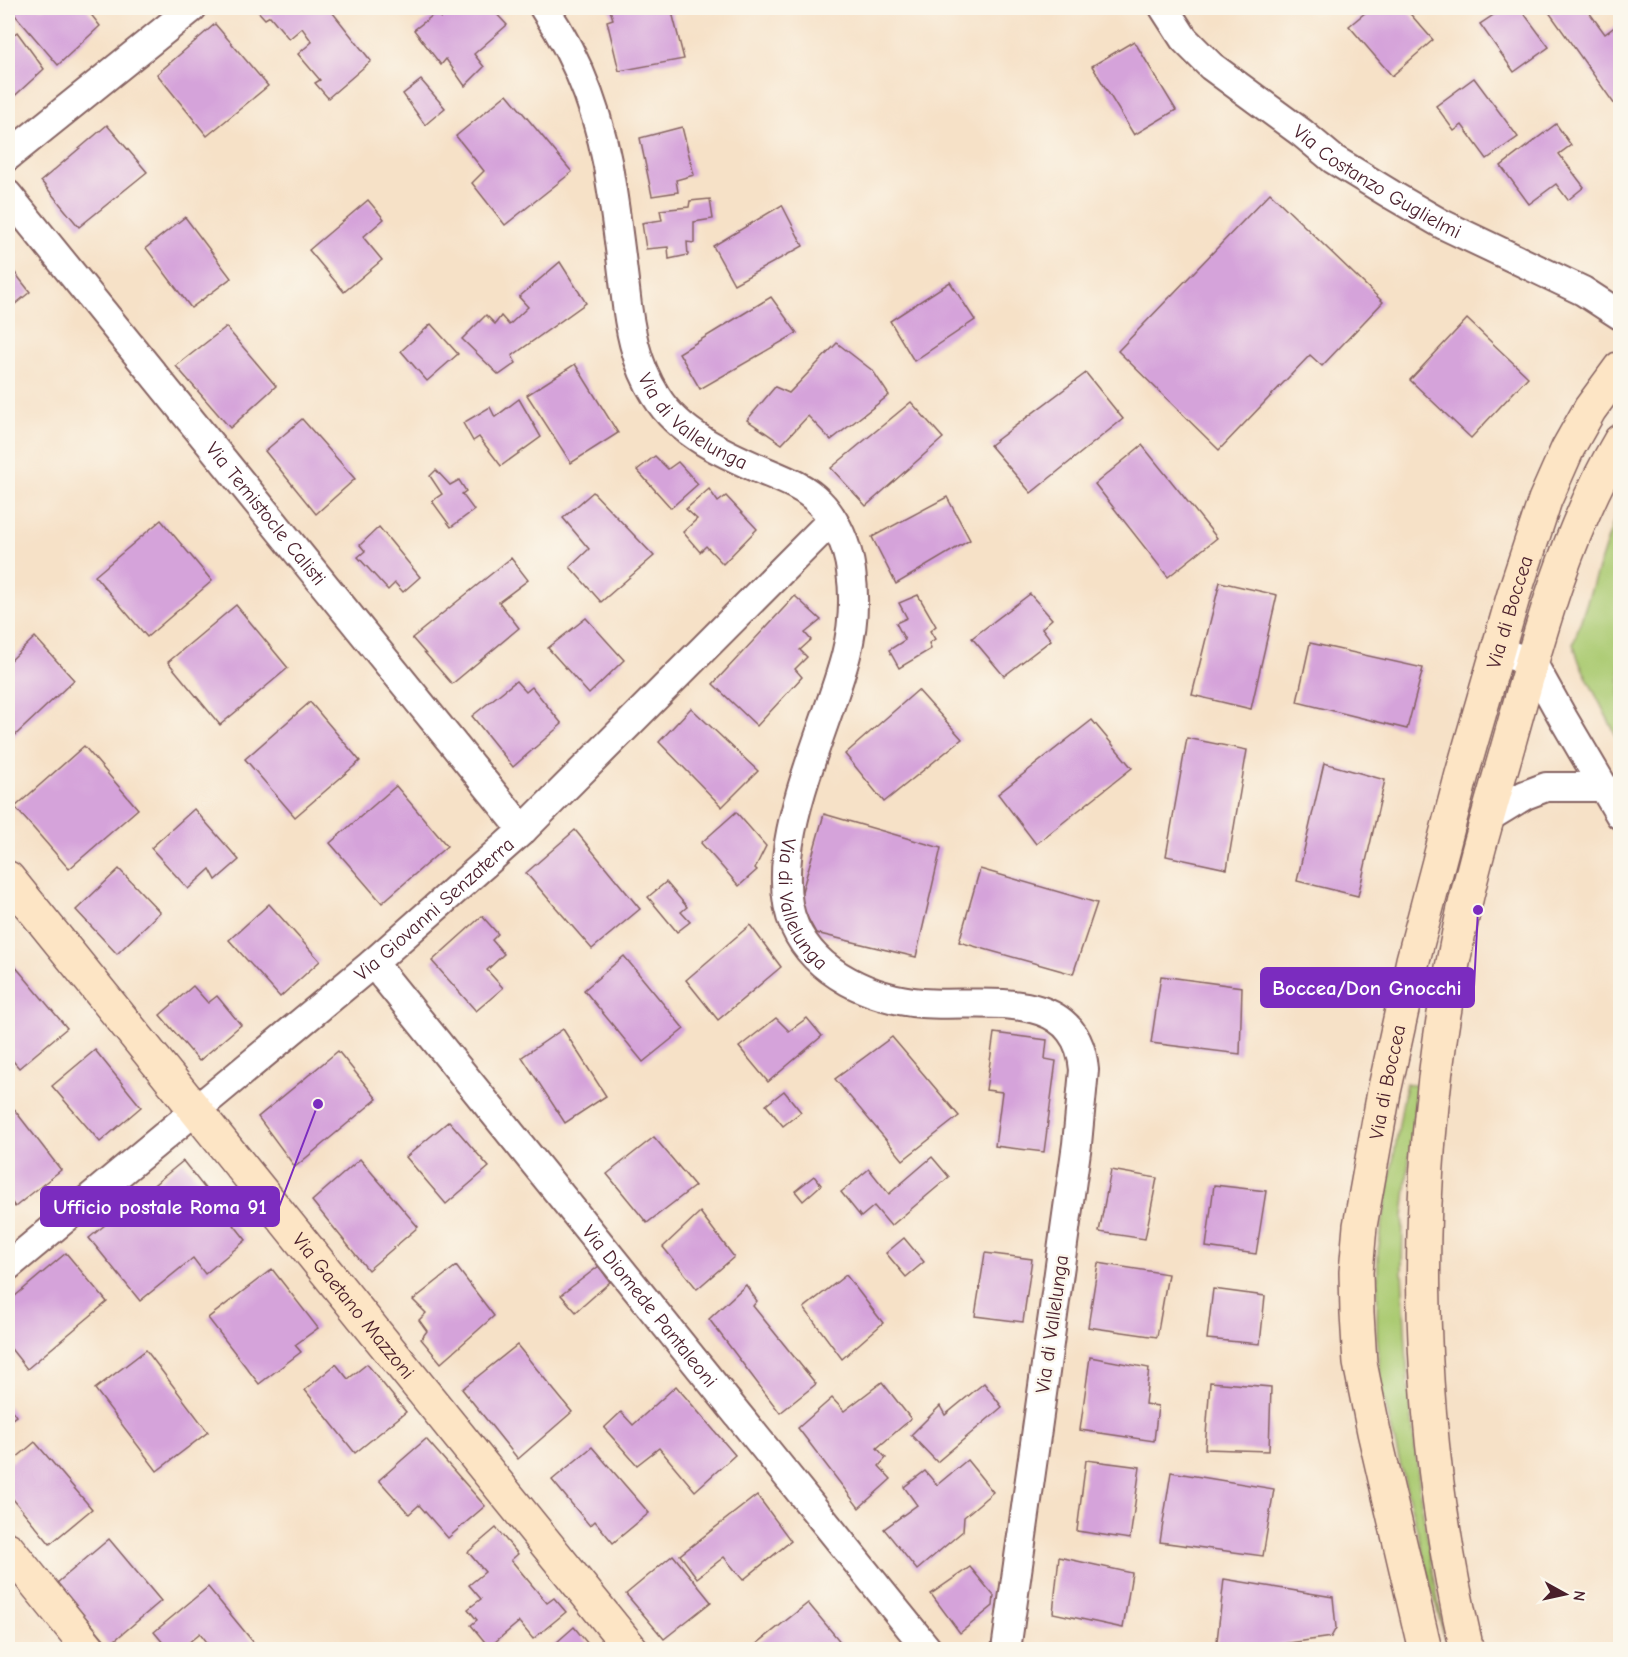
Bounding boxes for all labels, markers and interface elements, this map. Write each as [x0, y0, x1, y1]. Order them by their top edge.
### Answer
street label: Via Costanzo Guglielmi [1289, 119, 1465, 243]
street label: Via di Vallelunga [634, 369, 751, 474]
street label: Via Temistocle Calisti [202, 437, 331, 590]
street label: Via di Boccea [1482, 553, 1537, 671]
street label: Via Giovanni Senzaterra [350, 832, 518, 985]
street label: Via di Vallelunga [774, 836, 833, 974]
callout: Boccea/Don Gnocchi [1261, 968, 1474, 1007]
text: Boccea/Don Gnocchi [1272, 976, 1462, 1000]
street label: Via di Boccea [1364, 1022, 1410, 1141]
callout: Ufficio postale Roma 91 [41, 1187, 279, 1226]
text: Ufficio postale Roma 91 [53, 1195, 267, 1219]
street label: Via Diomede Pantaleoni [578, 1220, 722, 1392]
street label: Via Gaetano Mazzoni [288, 1228, 420, 1383]
street label: Via di Vallelunga [1031, 1253, 1073, 1395]
north arrow [1535, 1564, 1595, 1624]
text: N [1569, 1590, 1589, 1602]

